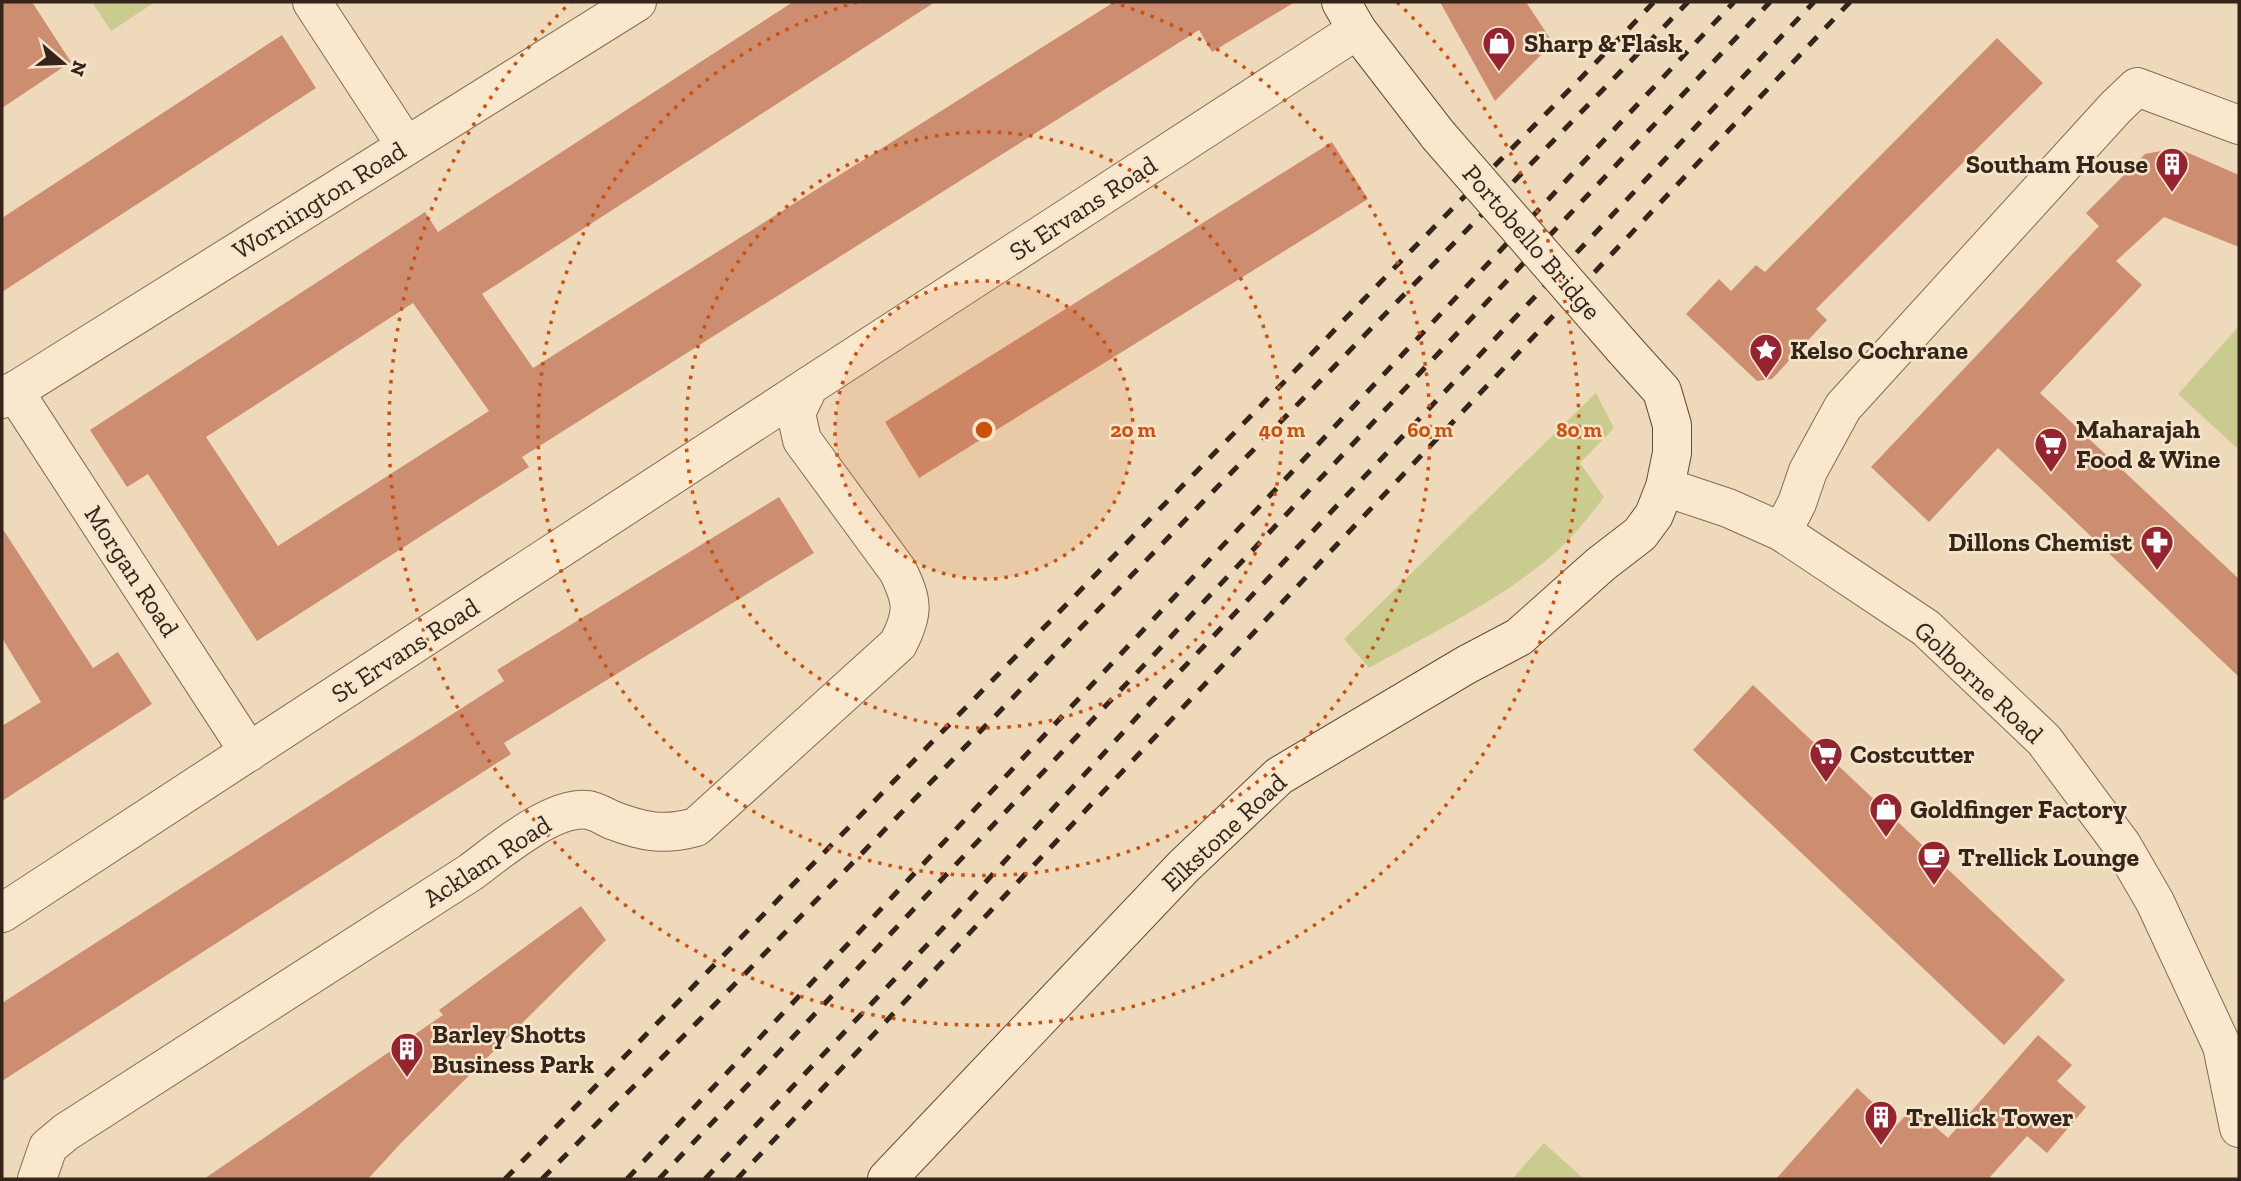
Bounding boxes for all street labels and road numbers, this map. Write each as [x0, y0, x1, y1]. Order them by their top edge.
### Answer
street label: Wornington Road [226, 134, 412, 266]
street label: St Ervans Road [1003, 148, 1163, 268]
street label: Portobello Bridge [1456, 158, 1608, 326]
street label: Morgan Road [78, 499, 186, 643]
street label: St Ervans Road [325, 590, 485, 710]
street label: Golborne Road [1908, 614, 2050, 750]
street label: Elkstone Road [1155, 766, 1293, 898]
street label: Acklam Road [417, 808, 557, 914]

